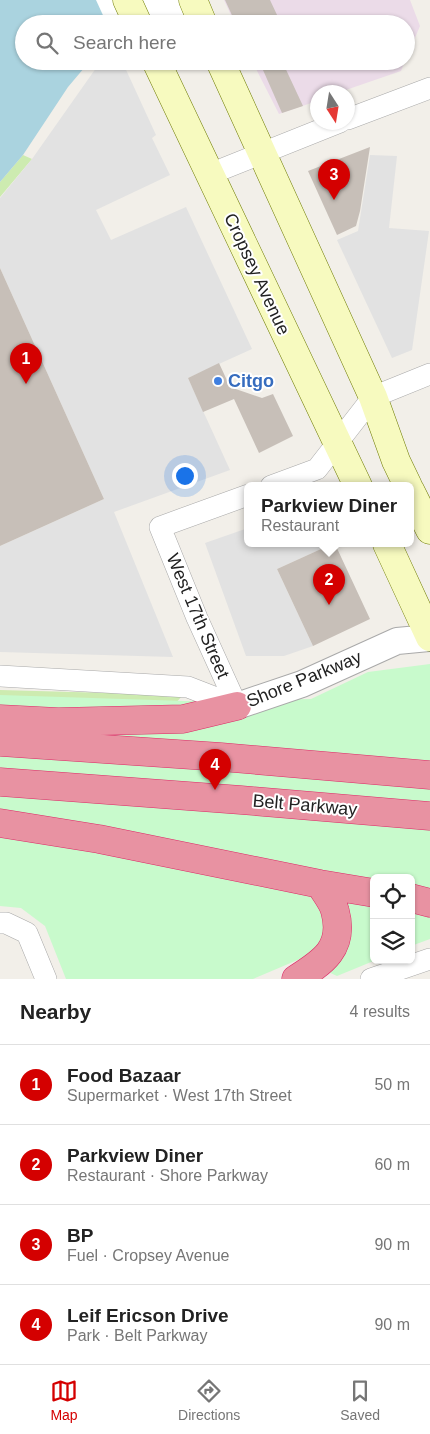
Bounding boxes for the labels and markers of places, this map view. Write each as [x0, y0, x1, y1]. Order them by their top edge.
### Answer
pin: 3 [318, 159, 350, 200]
pin: 1 [10, 343, 42, 384]
place label: Citgo [228, 371, 274, 391]
marker: Citgo [212, 375, 224, 387]
pin: 2 [313, 564, 345, 605]
pin: 4 [199, 749, 231, 790]

